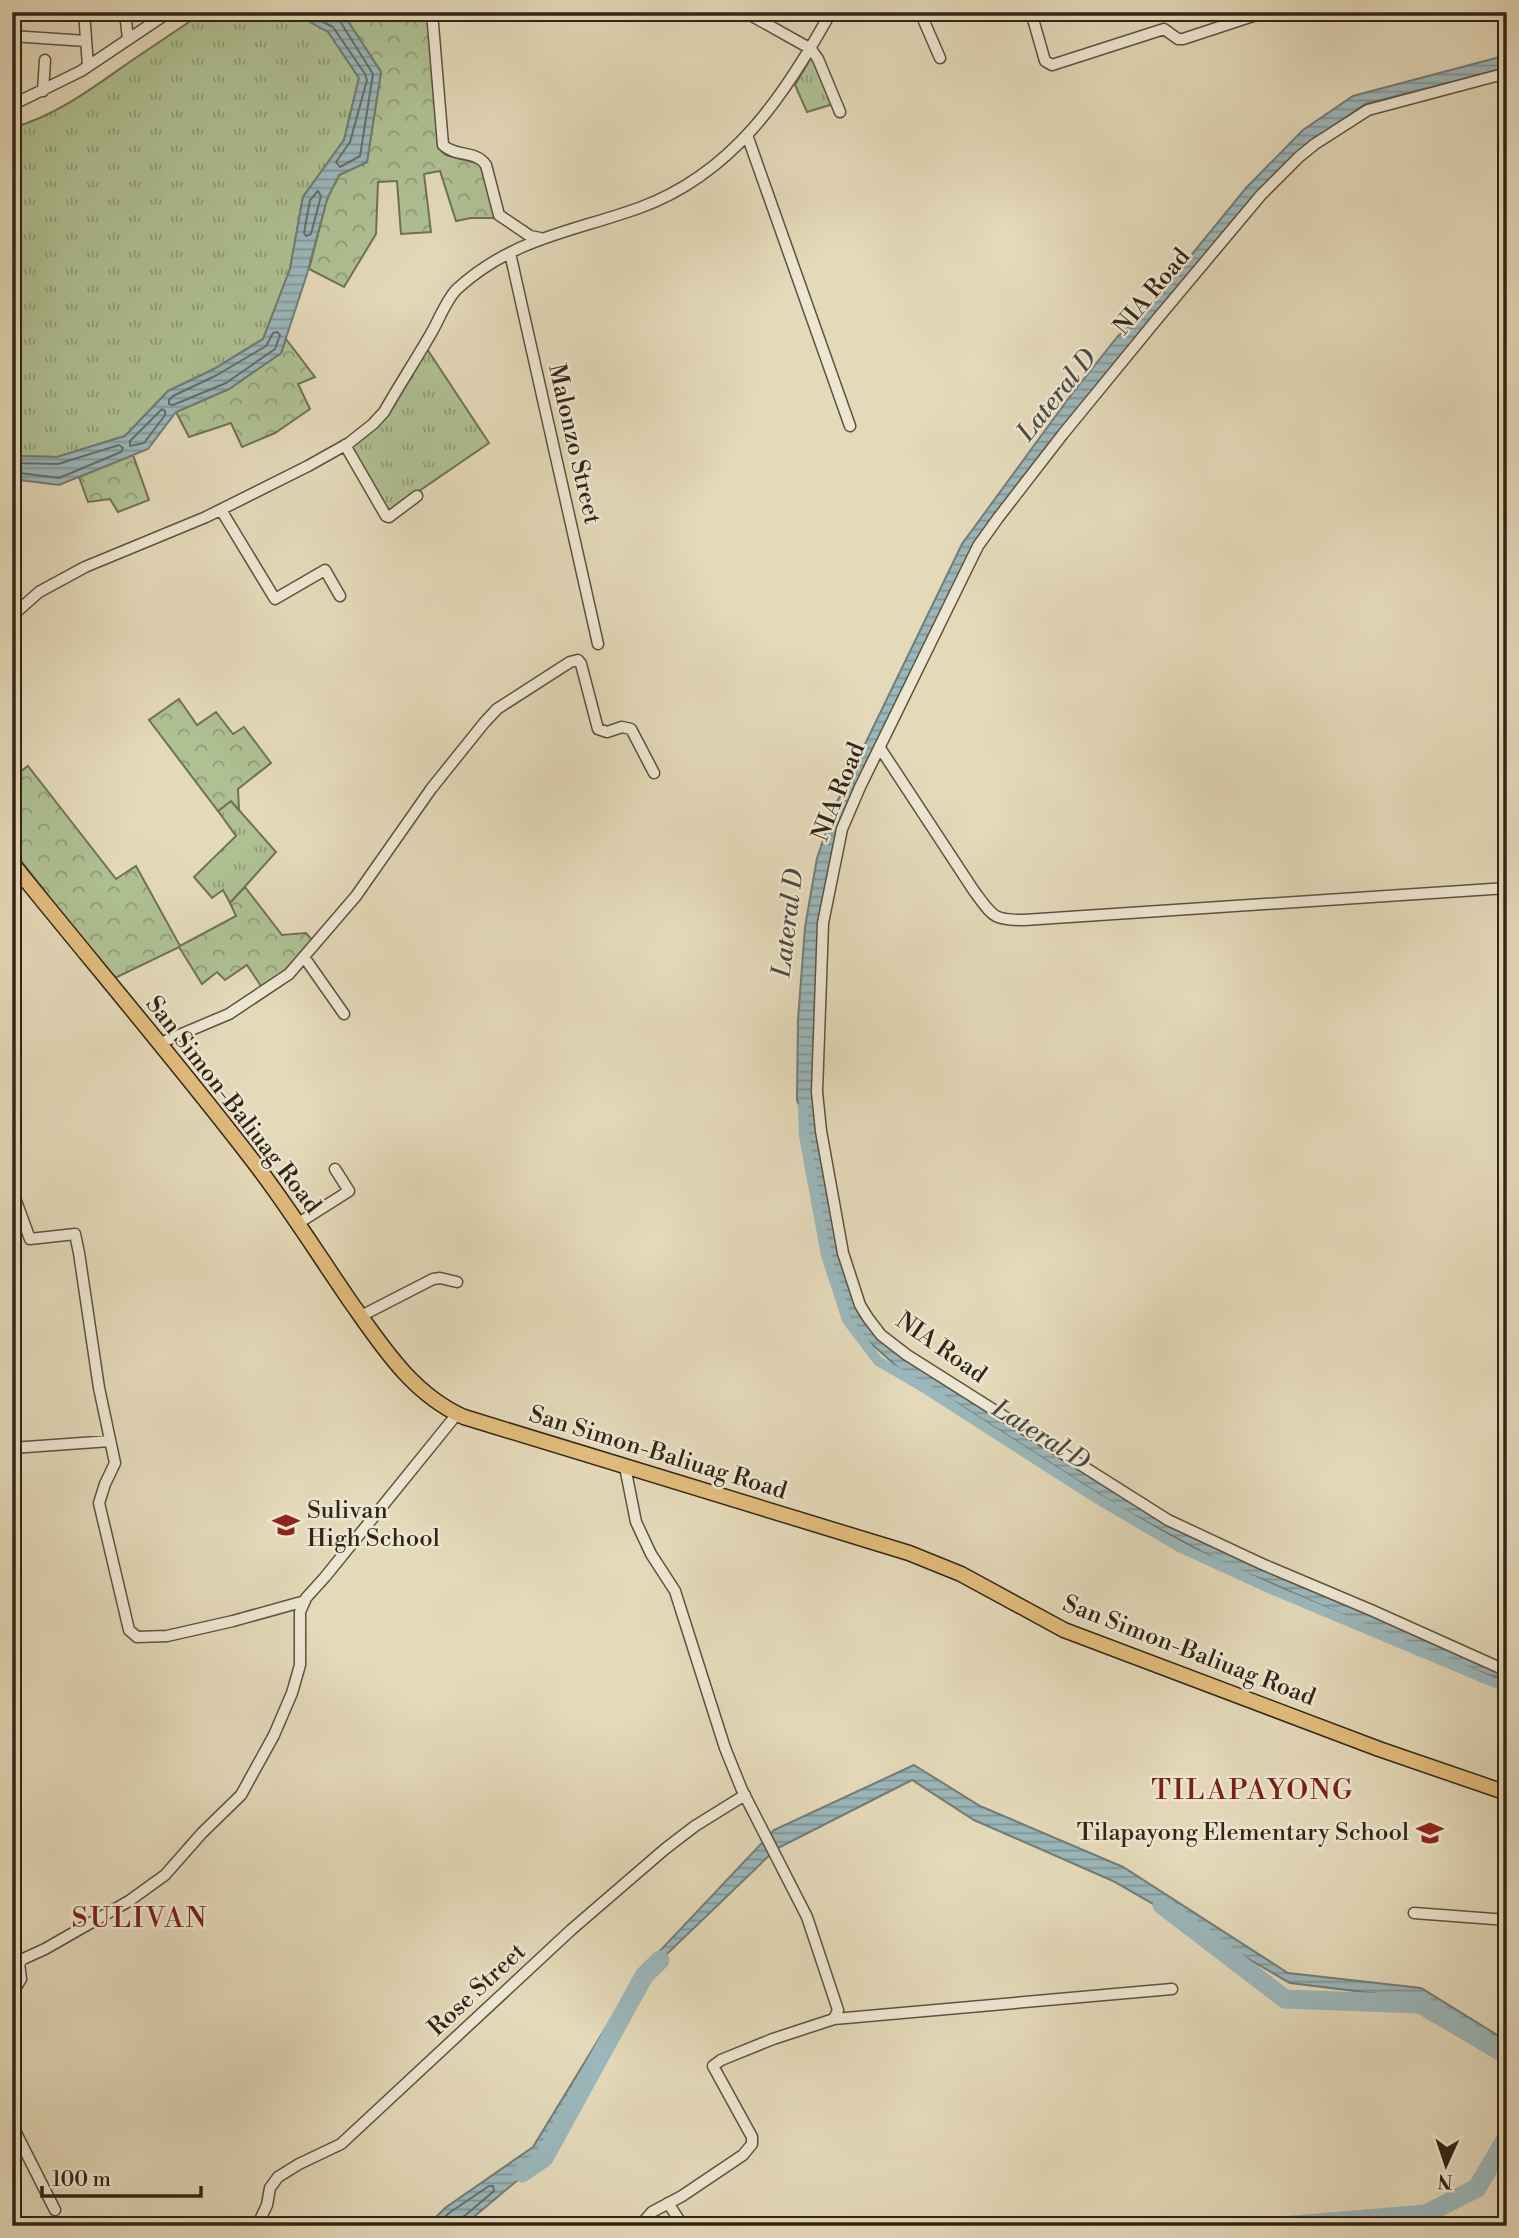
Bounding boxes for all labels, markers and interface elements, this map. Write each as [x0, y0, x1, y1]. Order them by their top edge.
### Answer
street label: NIA Road [1107, 242, 1197, 341]
water label: Lateral D [1010, 342, 1104, 448]
street label: Malonzo Street [541, 361, 607, 527]
street label: NIA Road [806, 738, 873, 846]
water label: Lateral D [765, 867, 811, 980]
street label: San Simon-Baliuag Road [139, 990, 328, 1220]
street label: NIA Road [890, 1306, 993, 1390]
water label: Lateral D [985, 1392, 1096, 1478]
street label: San Simon-Baliuag Road [525, 1399, 791, 1507]
place label: Sulivan High School [307, 1496, 440, 1554]
school or university icon: Sulivan High School [271, 1510, 301, 1540]
street label: San Simon-Baliuag Road [1058, 1589, 1320, 1713]
district label: TILAPAYONG [1151, 1773, 1355, 1808]
place label: Tilapayong Elementary School [1077, 1818, 1409, 1848]
school or university icon: Tilapayong Elementary School [1415, 1818, 1445, 1848]
district label: SULIVAN [72, 1901, 208, 1936]
street label: Rose Street [422, 1937, 532, 2043]
north arrow [1410, 2130, 1480, 2200]
scale bar [42, 2154, 201, 2198]
text: 100 m [52, 2167, 111, 2193]
text: N [1437, 2169, 1453, 2193]

